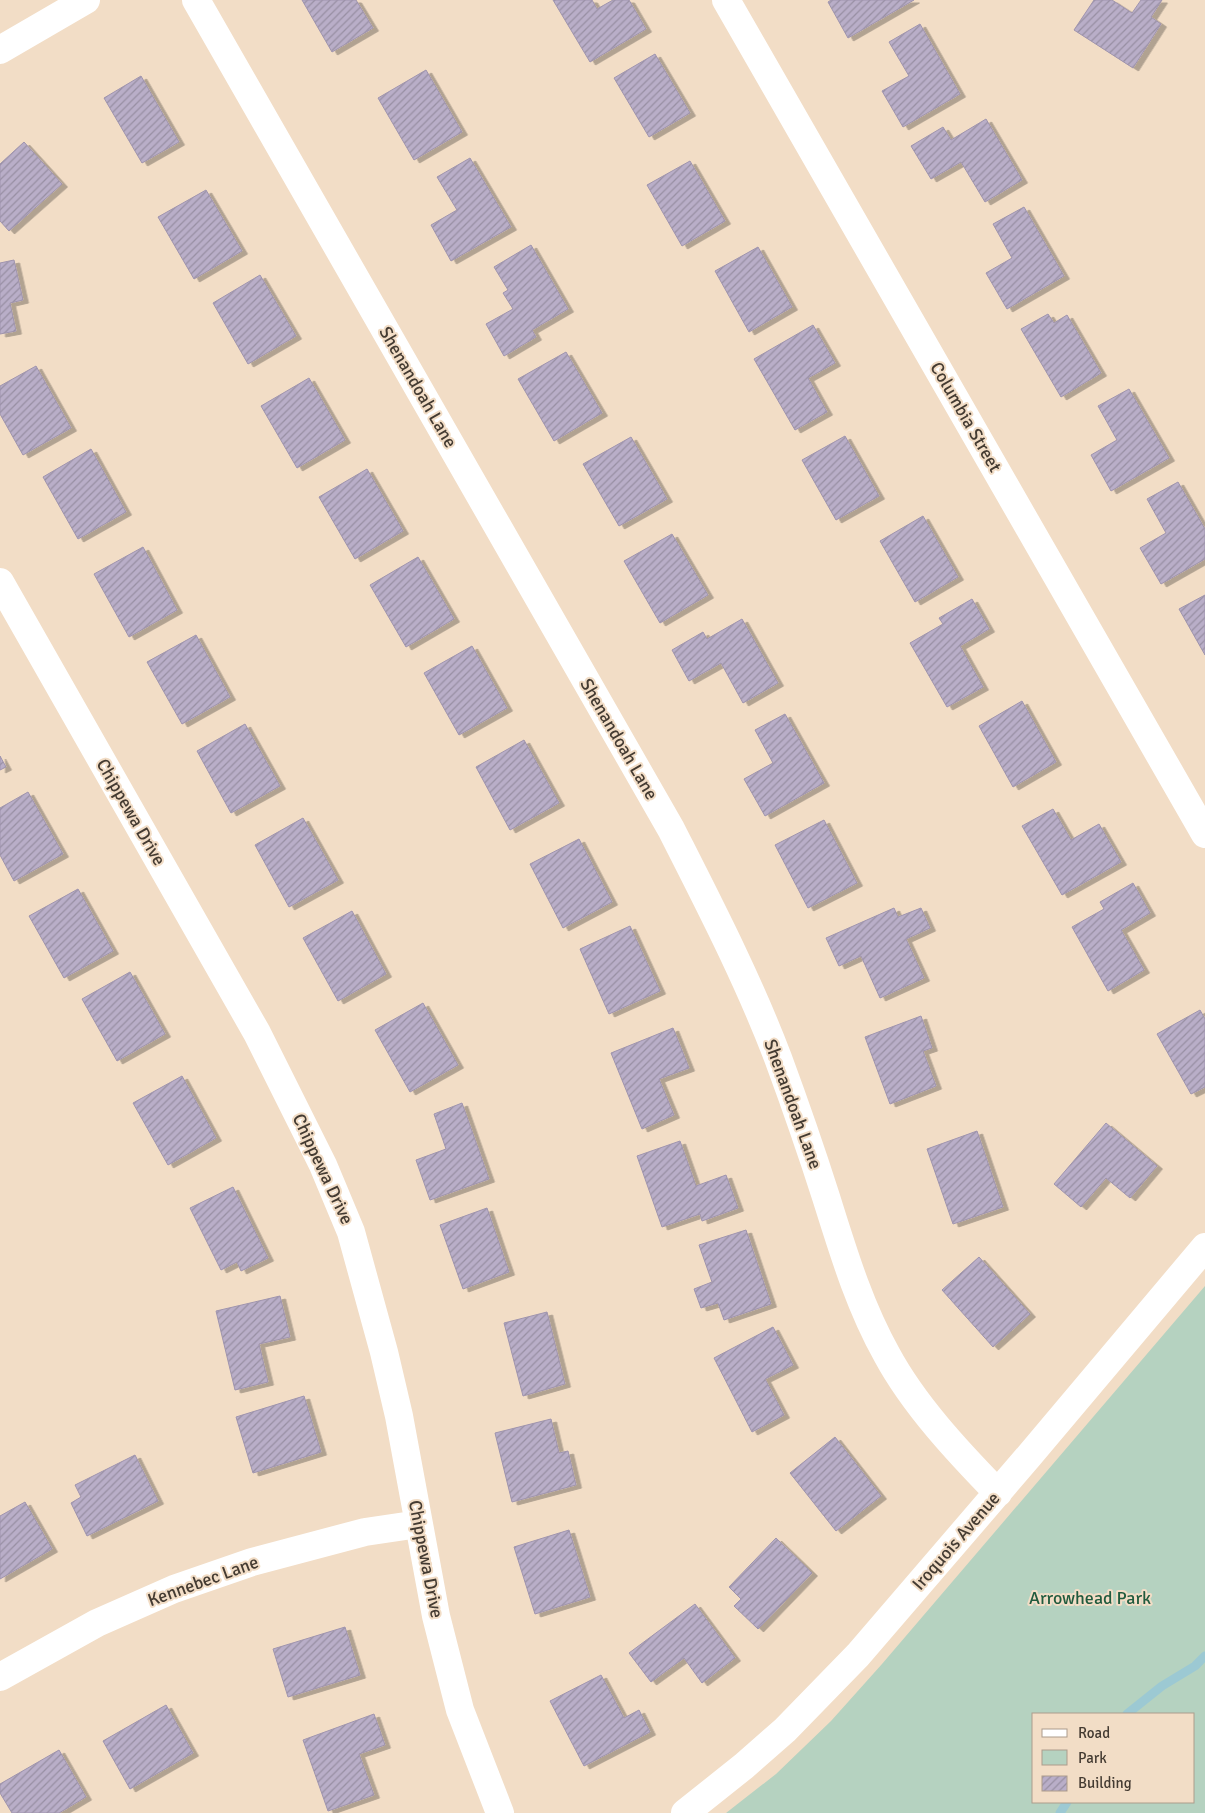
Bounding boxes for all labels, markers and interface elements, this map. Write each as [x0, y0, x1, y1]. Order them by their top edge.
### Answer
street label: Shenandoah Lane [374, 322, 462, 452]
street label: Columbia Street [926, 358, 1006, 476]
street label: Shenandoah Lane [575, 674, 663, 804]
street label: Chippewa Drive [92, 755, 170, 869]
street label: Shenandoah Lane [759, 1036, 827, 1172]
street label: Chippewa Drive [288, 1110, 358, 1228]
street label: Iroquois Avenue [907, 1488, 1005, 1594]
street label: Chippewa Drive [404, 1498, 448, 1620]
street label: Kennebec Lane [145, 1551, 261, 1611]
park label: Arrowhead Park [1029, 1587, 1151, 1609]
legend [1032, 1713, 1195, 1803]
text: Road [1078, 1724, 1110, 1742]
text: Park [1078, 1749, 1107, 1767]
text: Building [1078, 1774, 1132, 1792]

